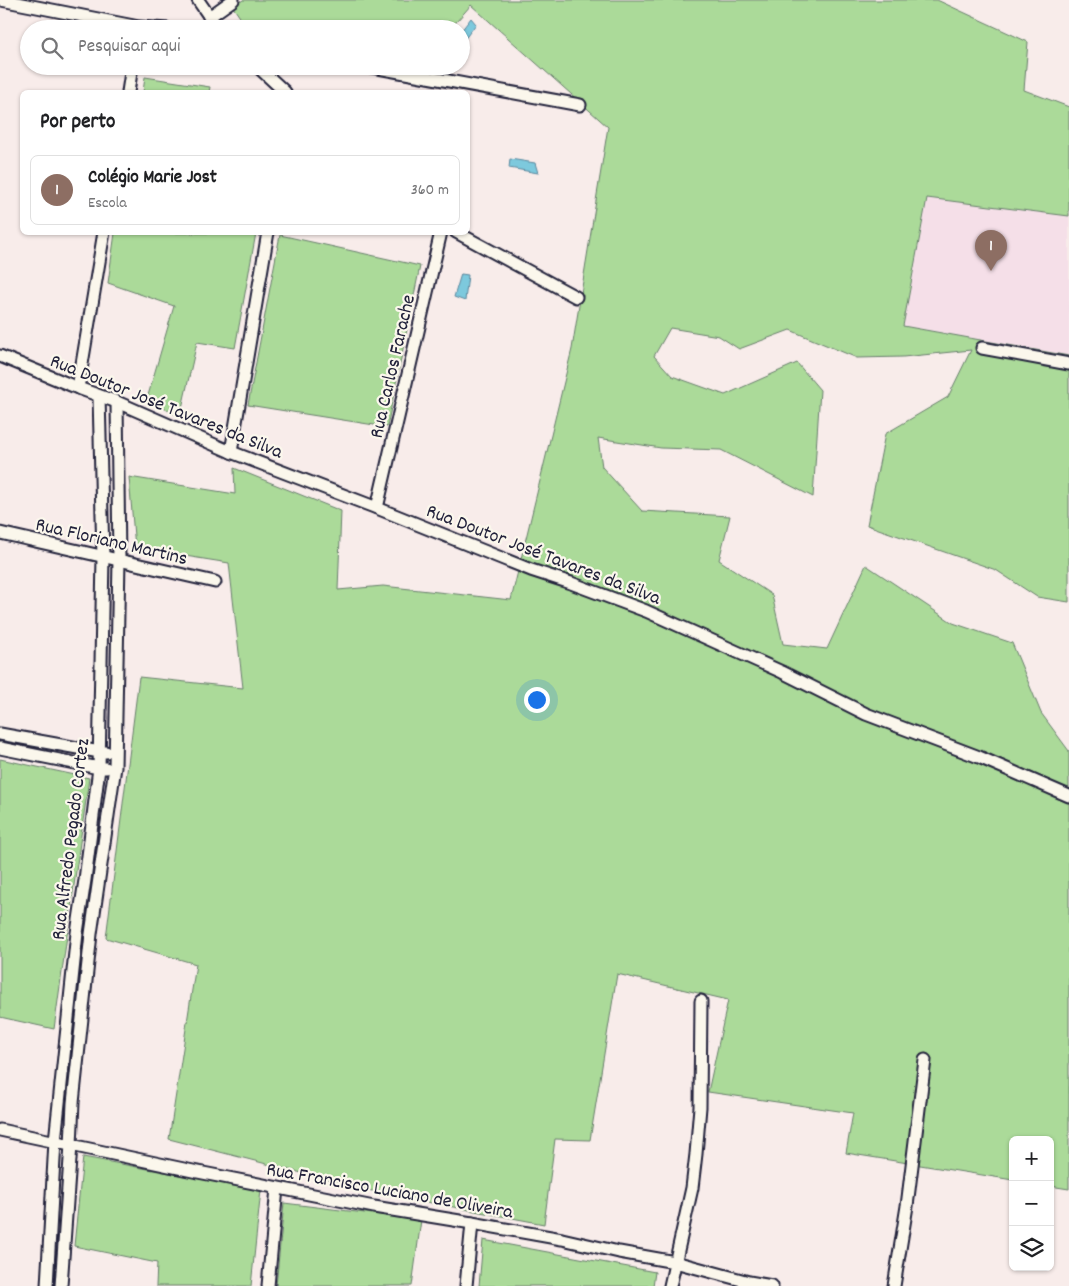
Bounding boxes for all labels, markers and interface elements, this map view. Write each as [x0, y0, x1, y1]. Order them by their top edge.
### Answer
search box [20, 20, 470, 75]
icon: search [38, 34, 66, 62]
text: Pesquisar aqui [78, 34, 180, 61]
text: Por perto [40, 108, 115, 138]
text: Colégio Marie Jost [88, 165, 217, 192]
text: 1 [55, 179, 59, 202]
text: 360 m [411, 179, 449, 202]
text: Escola [88, 192, 127, 215]
pin: 1 [975, 230, 1007, 271]
street label: Rua Carlos Farache [364, 292, 424, 441]
street label: Rua Doutor José Tavares da Silva [45, 348, 287, 468]
street label: Rua Doutor José Tavares da Silva [422, 498, 665, 614]
street label: Rua Floriano Martins [33, 512, 190, 574]
your location [524, 687, 550, 713]
street label: Rua Alfredo Pegado Cortez [46, 737, 98, 942]
map controls [1009, 1136, 1054, 1271]
button: + [1009, 1136, 1054, 1181]
street label: Rua Francisco Luciano de Oliveira [264, 1156, 516, 1228]
button: − [1009, 1181, 1054, 1226]
button: layers [1009, 1226, 1054, 1271]

